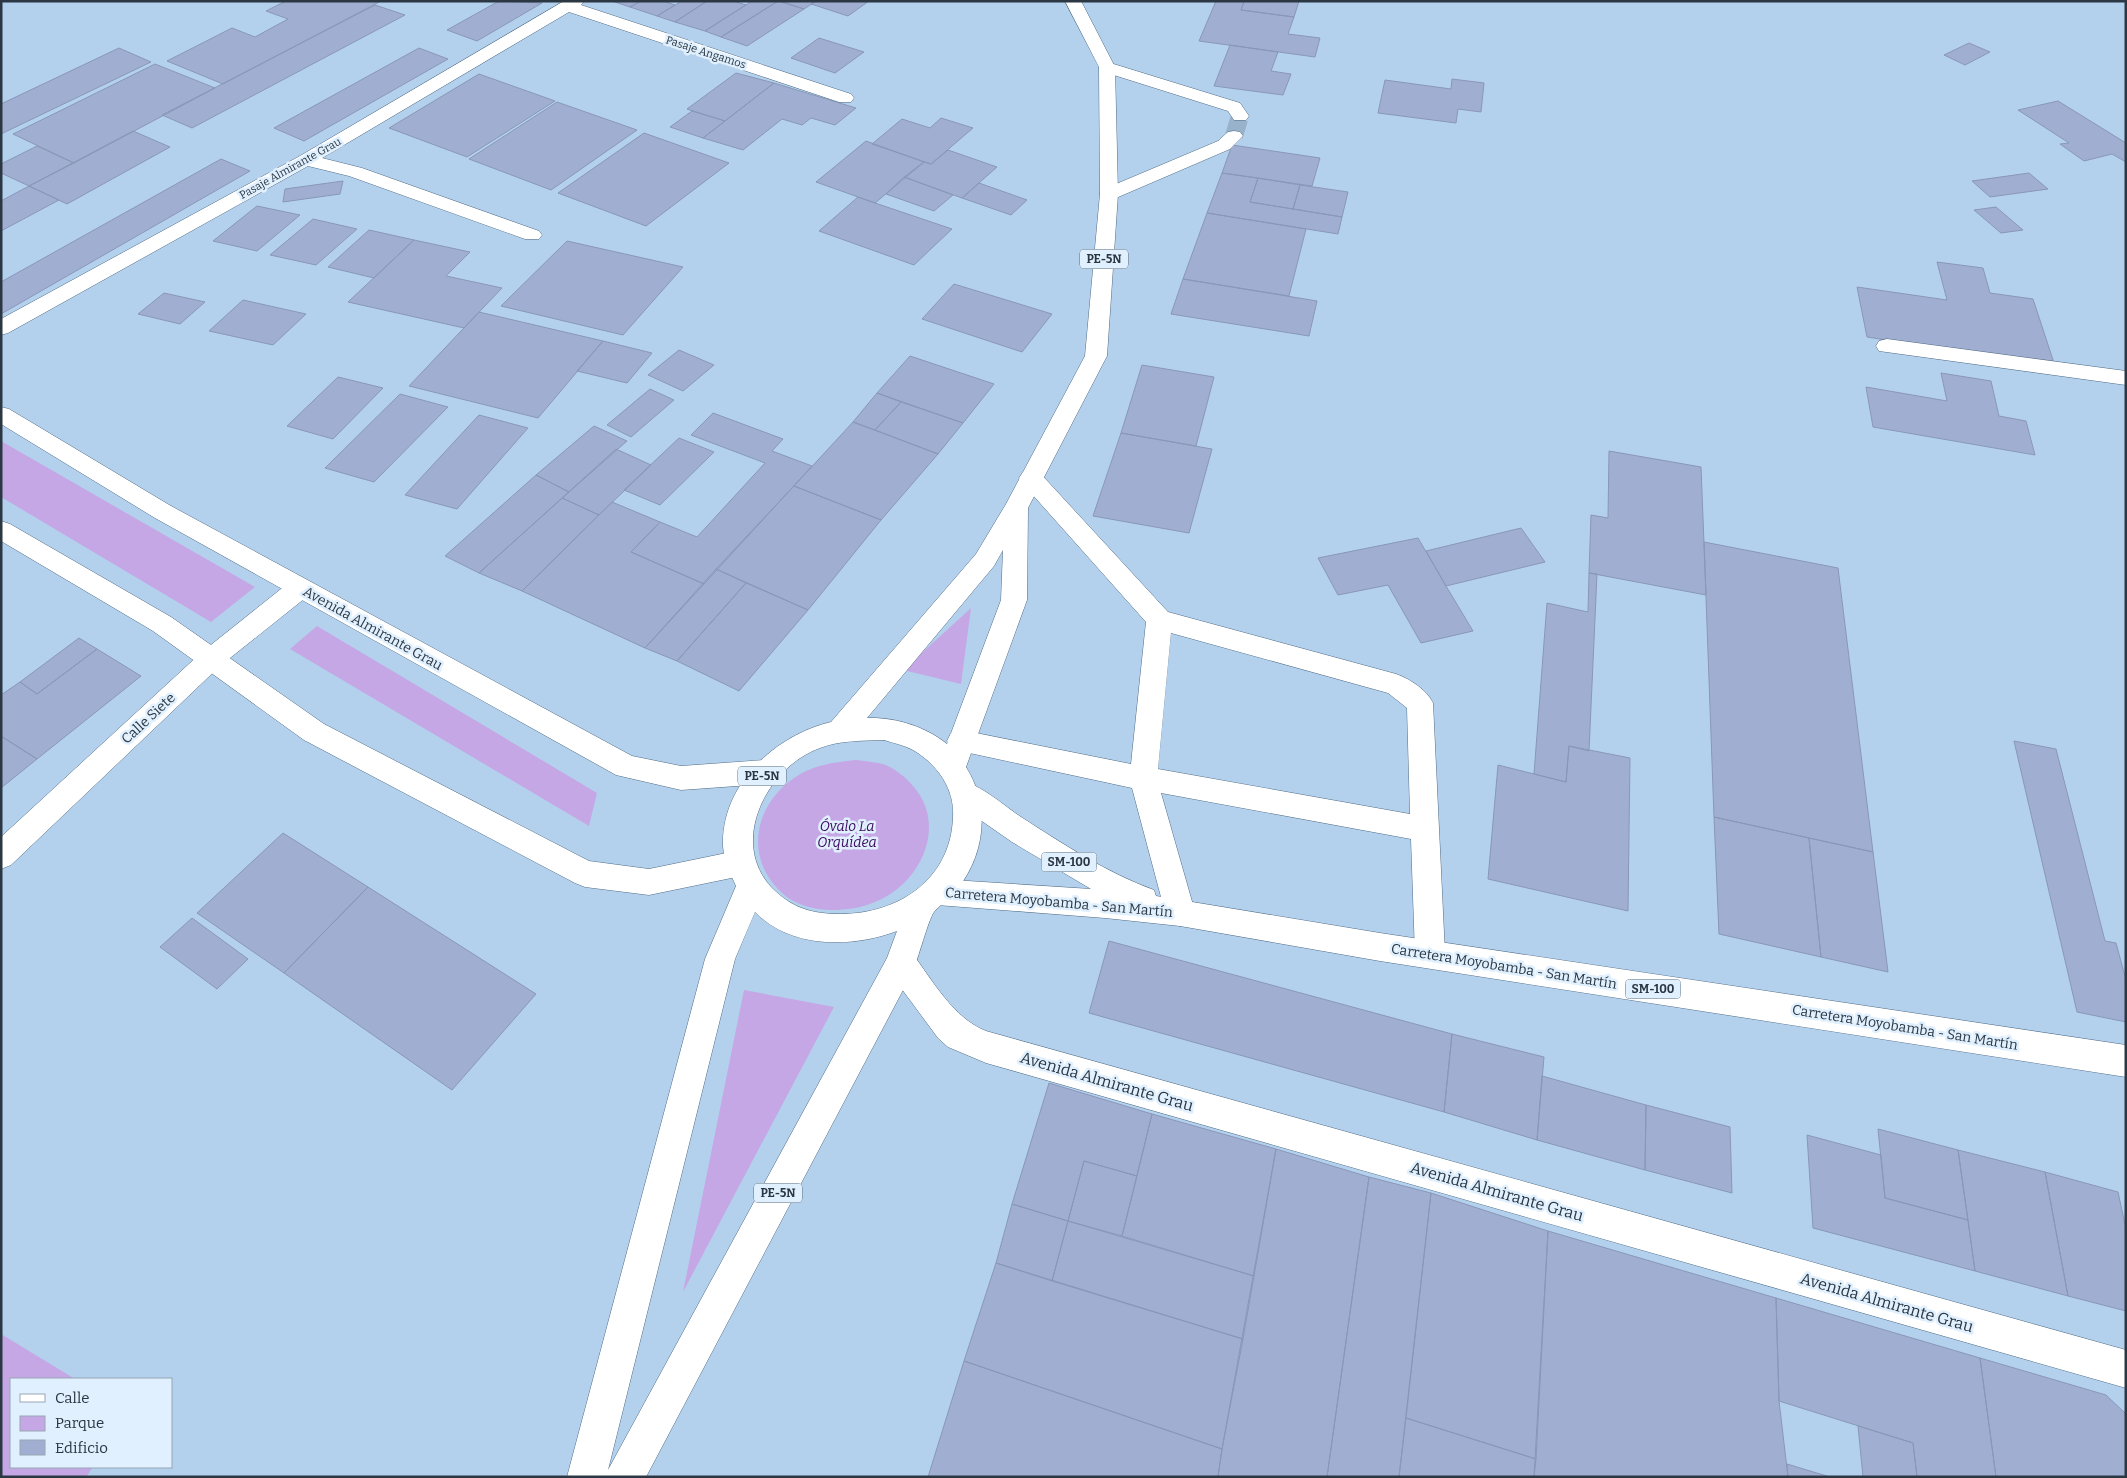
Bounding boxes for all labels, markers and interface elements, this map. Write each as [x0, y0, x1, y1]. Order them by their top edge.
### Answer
street label: Pasaje Angamos [664, 33, 748, 72]
street label: Pasaje Almirante Grau [237, 135, 344, 202]
road number: PE-5N [1080, 250, 1128, 268]
street label: Avenida Almirante Grau [300, 583, 446, 674]
street label: Calle Siete [118, 689, 179, 748]
road number: PE-5N [738, 766, 786, 786]
park label: Óvalo La Orquídea [817, 817, 877, 851]
road number: SM-100 [1042, 852, 1096, 872]
street label: Carretera Moyobamba - San Martín [944, 884, 1174, 921]
street label: Carretera Moyobamba - San Martín [1390, 940, 1618, 993]
road number: SM-100 [1626, 980, 1680, 999]
street label: Carretera Moyobamba - San Martín [1791, 1001, 2019, 1054]
street label: Avenida Almirante Grau [1018, 1048, 1196, 1115]
street label: Avenida Almirante Grau [1408, 1158, 1586, 1225]
road number: PE-5N [754, 1184, 802, 1202]
street label: Avenida Almirante Grau [1798, 1269, 1976, 1336]
legend [10, 1378, 172, 1468]
text: Calle [55, 1389, 89, 1407]
text: Parque [55, 1414, 104, 1432]
text: Edificio [55, 1439, 108, 1457]

